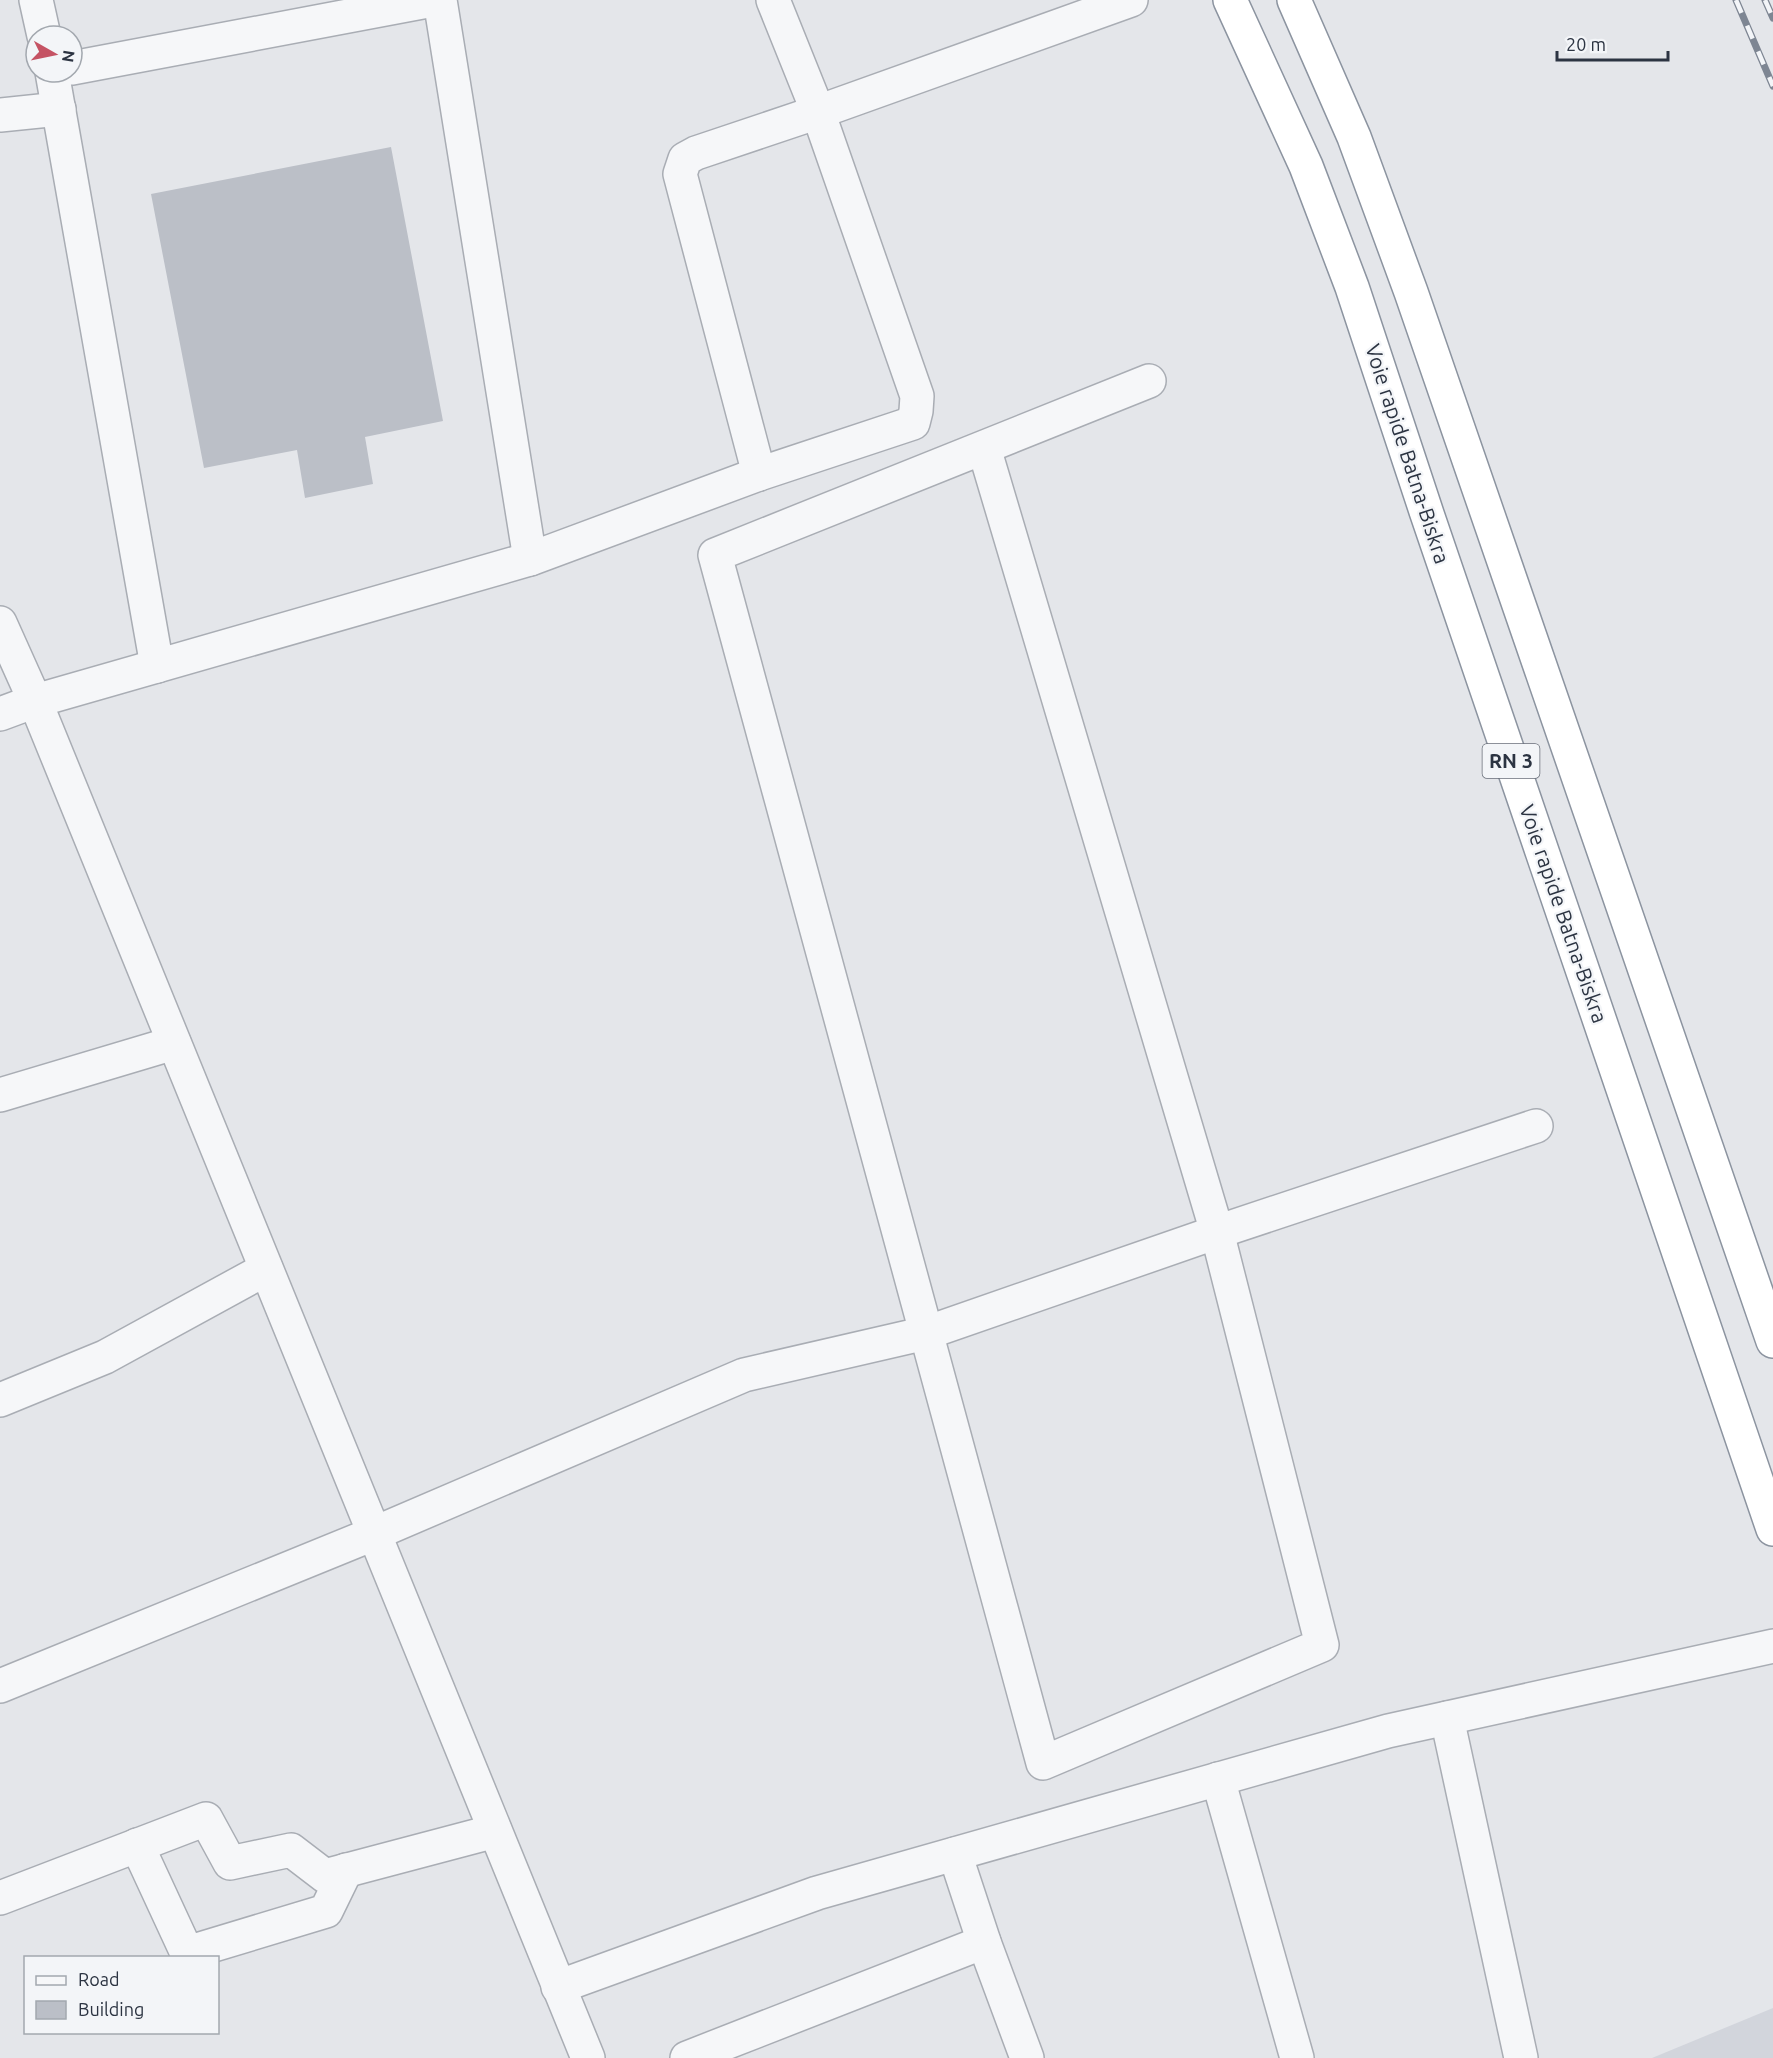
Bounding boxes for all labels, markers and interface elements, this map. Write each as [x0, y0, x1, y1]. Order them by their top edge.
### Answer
north arrow [24, 24, 84, 84]
scale bar [1557, 24, 1668, 62]
text: 20 m [1566, 34, 1606, 54]
text: N [59, 49, 79, 64]
street label: Voie rapide Batna-Biskra [1361, 341, 1455, 566]
road number: RN 3 [1482, 744, 1540, 778]
street label: Voie rapide Batna-Biskra [1515, 801, 1613, 1026]
legend [24, 1956, 219, 2034]
text: Road [78, 1969, 120, 1989]
text: Building [78, 1999, 144, 2019]

